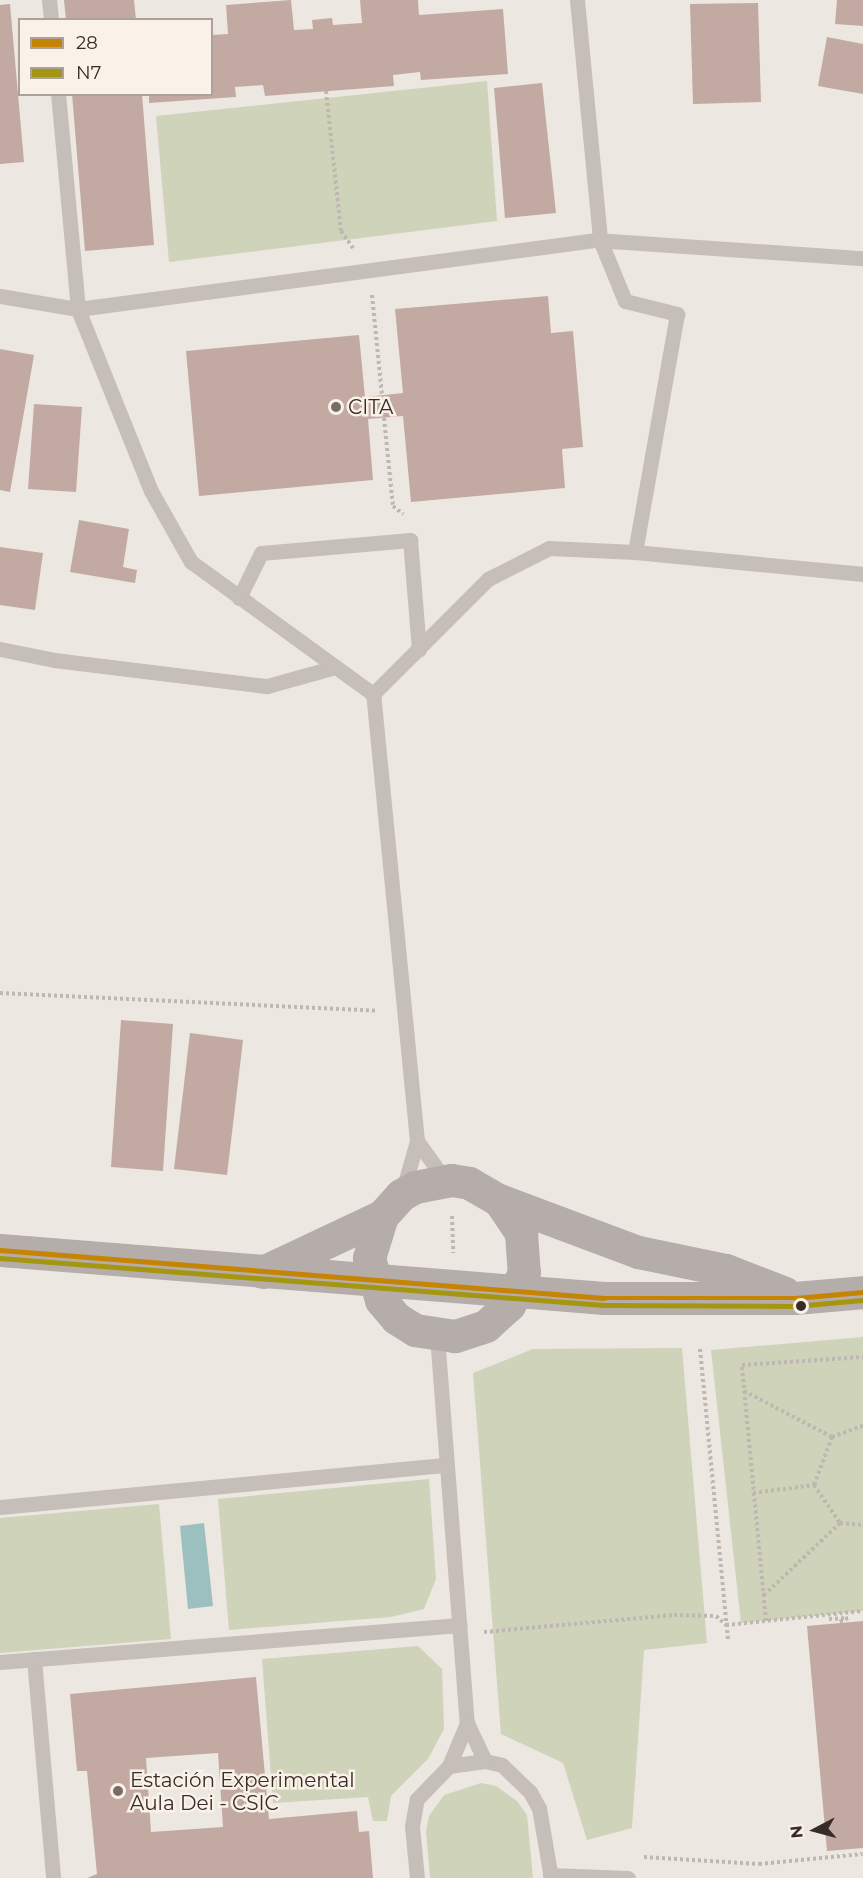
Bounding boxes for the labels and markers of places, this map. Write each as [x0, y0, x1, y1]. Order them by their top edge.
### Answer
place label: CITA [348, 395, 393, 419]
marker: CITA [329, 400, 343, 414]
unlabelled marker [795, 1300, 807, 1312]
place label: Estación Experimental Aula Dei - CSIC [130, 1768, 355, 1815]
marker: Estación Experimental Aula Dei - CSIC [111, 1784, 125, 1798]

